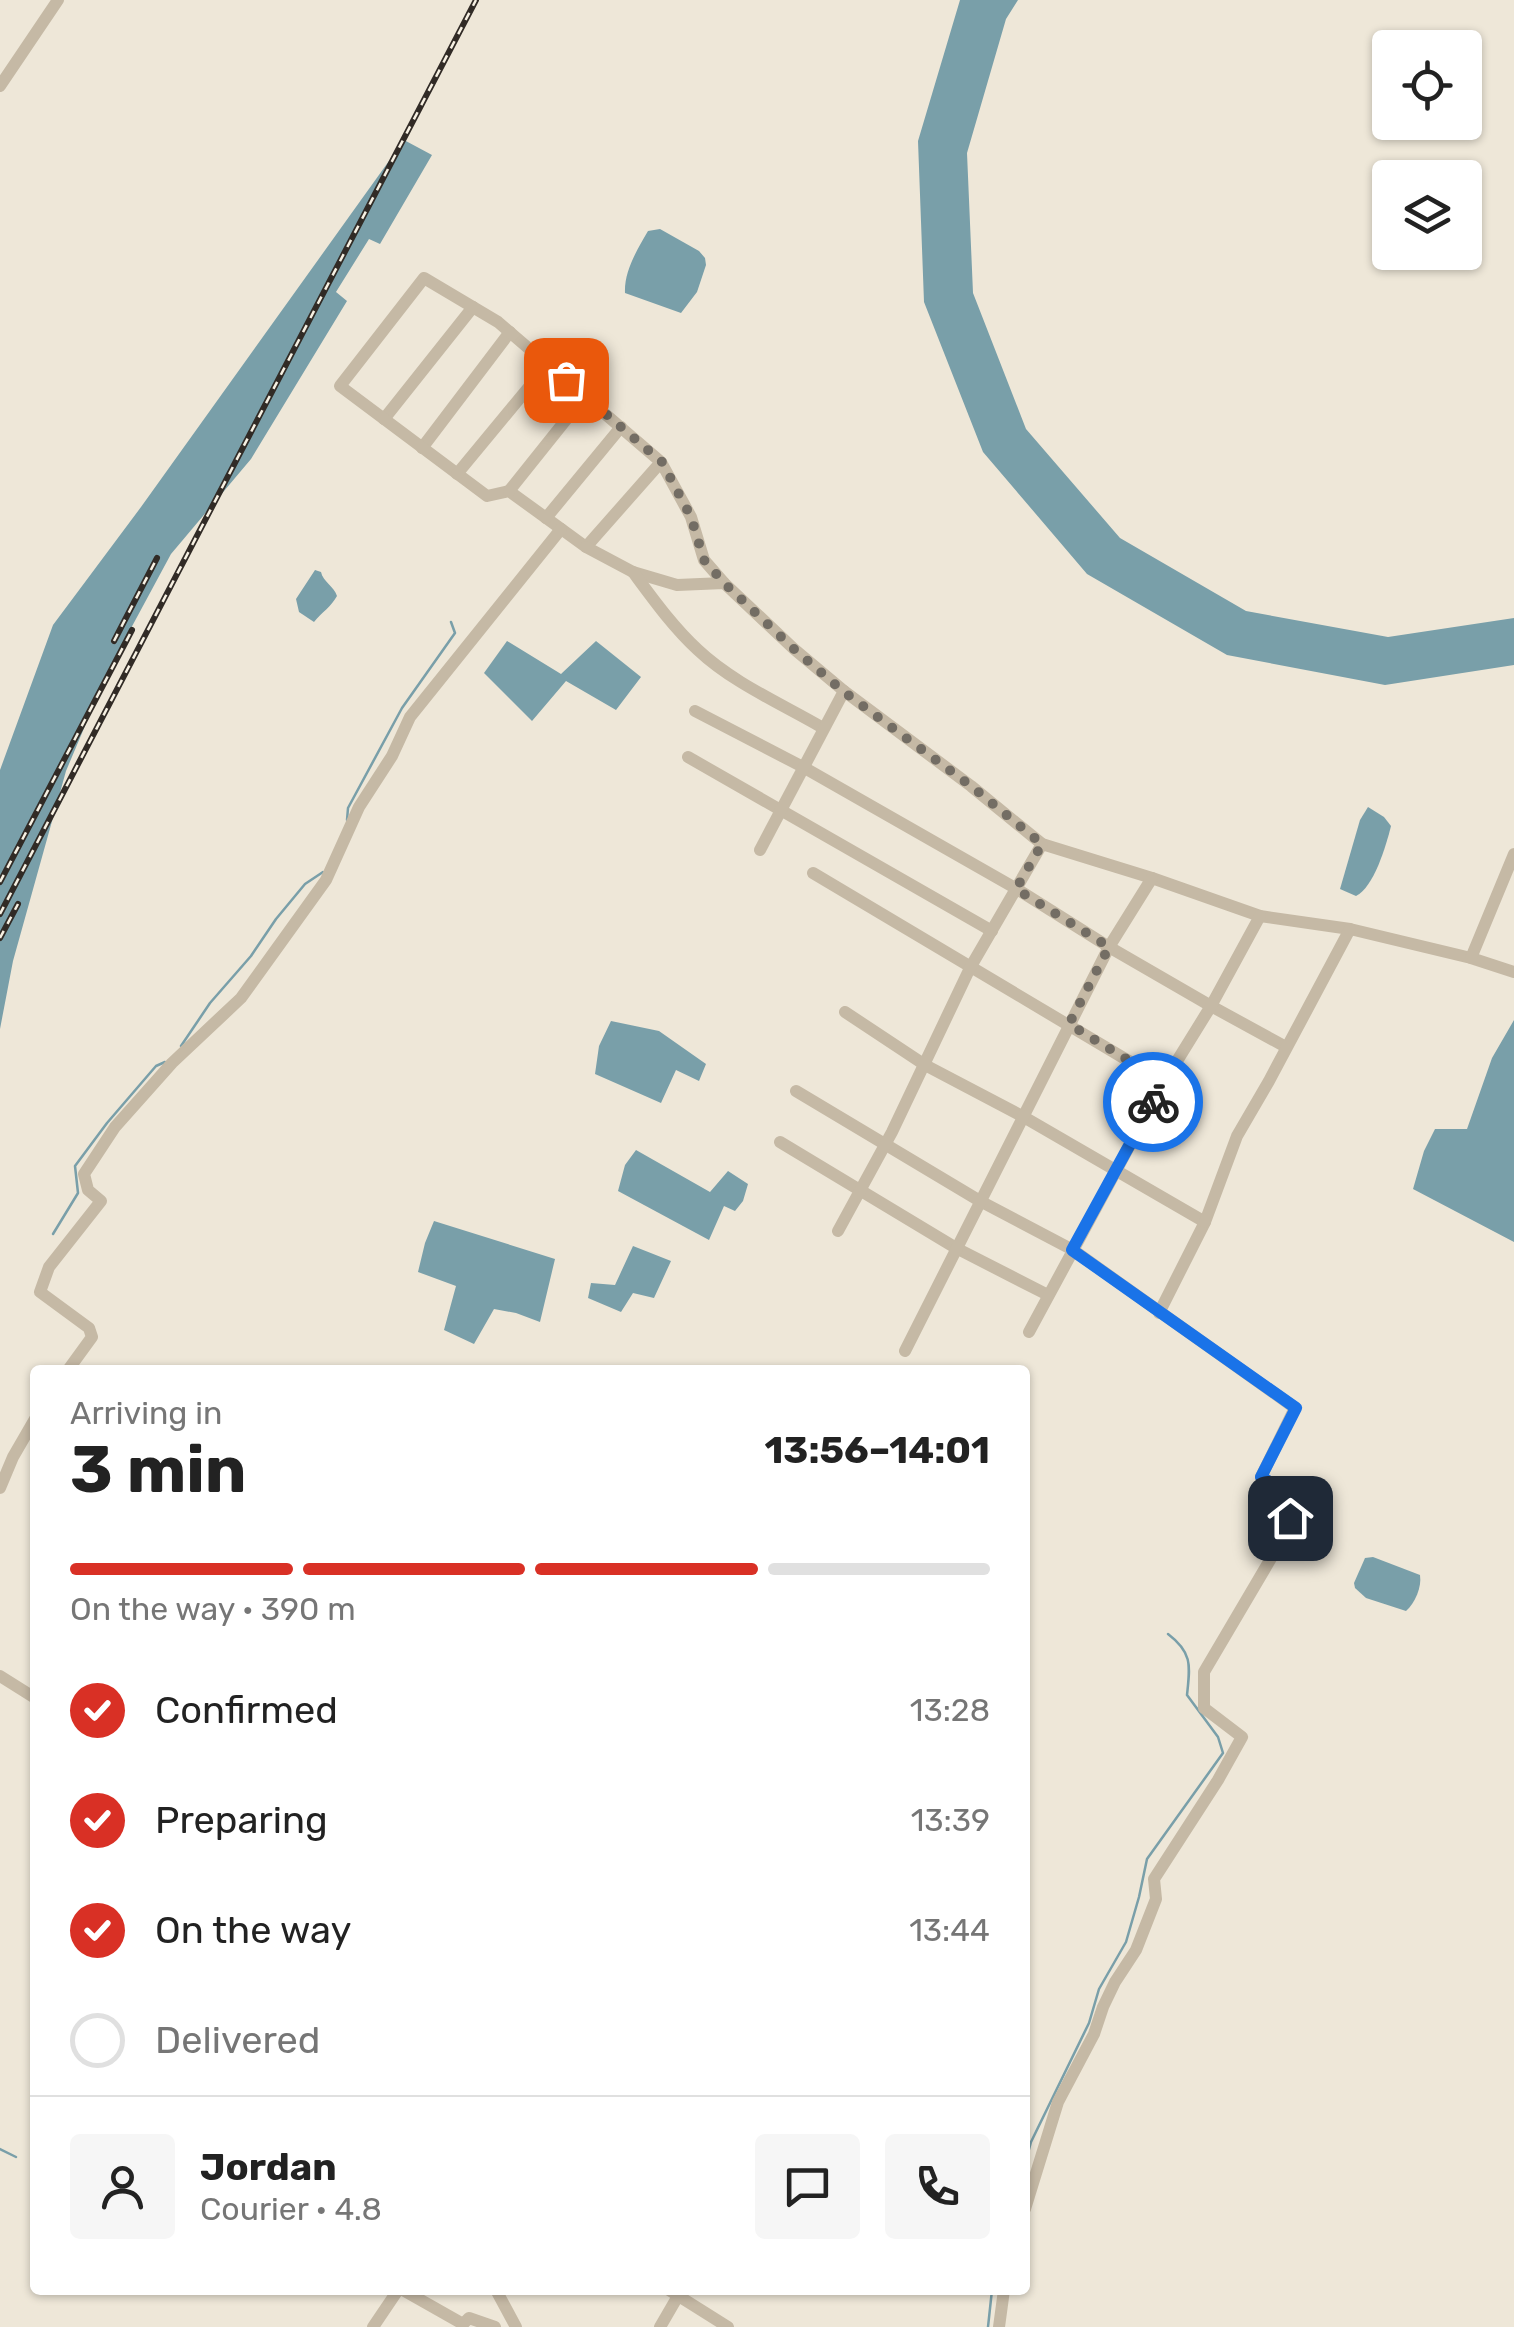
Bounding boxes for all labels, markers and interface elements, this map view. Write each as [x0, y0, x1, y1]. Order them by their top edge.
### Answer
map controls [1372, 30, 1482, 270]
button: locate [1372, 30, 1482, 140]
button: layers [1372, 160, 1482, 270]
pin [524, 338, 609, 423]
icon: bag [539, 353, 594, 408]
courier [1103, 1052, 1203, 1152]
icon: bike [1126, 1075, 1181, 1130]
text: Arriving in [70, 1394, 222, 1432]
text: 13:56–14:01 [764, 1427, 990, 1473]
text: 3 min [70, 1431, 247, 1508]
pin [1248, 1476, 1333, 1561]
icon: home [1263, 1491, 1318, 1546]
text: On the way · 390 m [70, 1590, 356, 1628]
icon: check [70, 1683, 125, 1738]
text: Confirmed [155, 1687, 338, 1733]
text: 13:28 [910, 1691, 990, 1729]
icon: check [70, 1793, 125, 1848]
text: Preparing [155, 1797, 328, 1843]
text: 13:39 [911, 1801, 990, 1839]
icon: check [70, 1903, 125, 1958]
text: On the way [155, 1907, 351, 1953]
text: 13:44 [909, 1911, 990, 1949]
text: Delivered [155, 2017, 320, 2063]
button: person [70, 2134, 175, 2239]
button: chat [755, 2134, 860, 2239]
button: phone [885, 2134, 990, 2239]
text: Jordan [200, 2144, 337, 2190]
text: Courier · 4.8 [200, 2190, 382, 2228]

